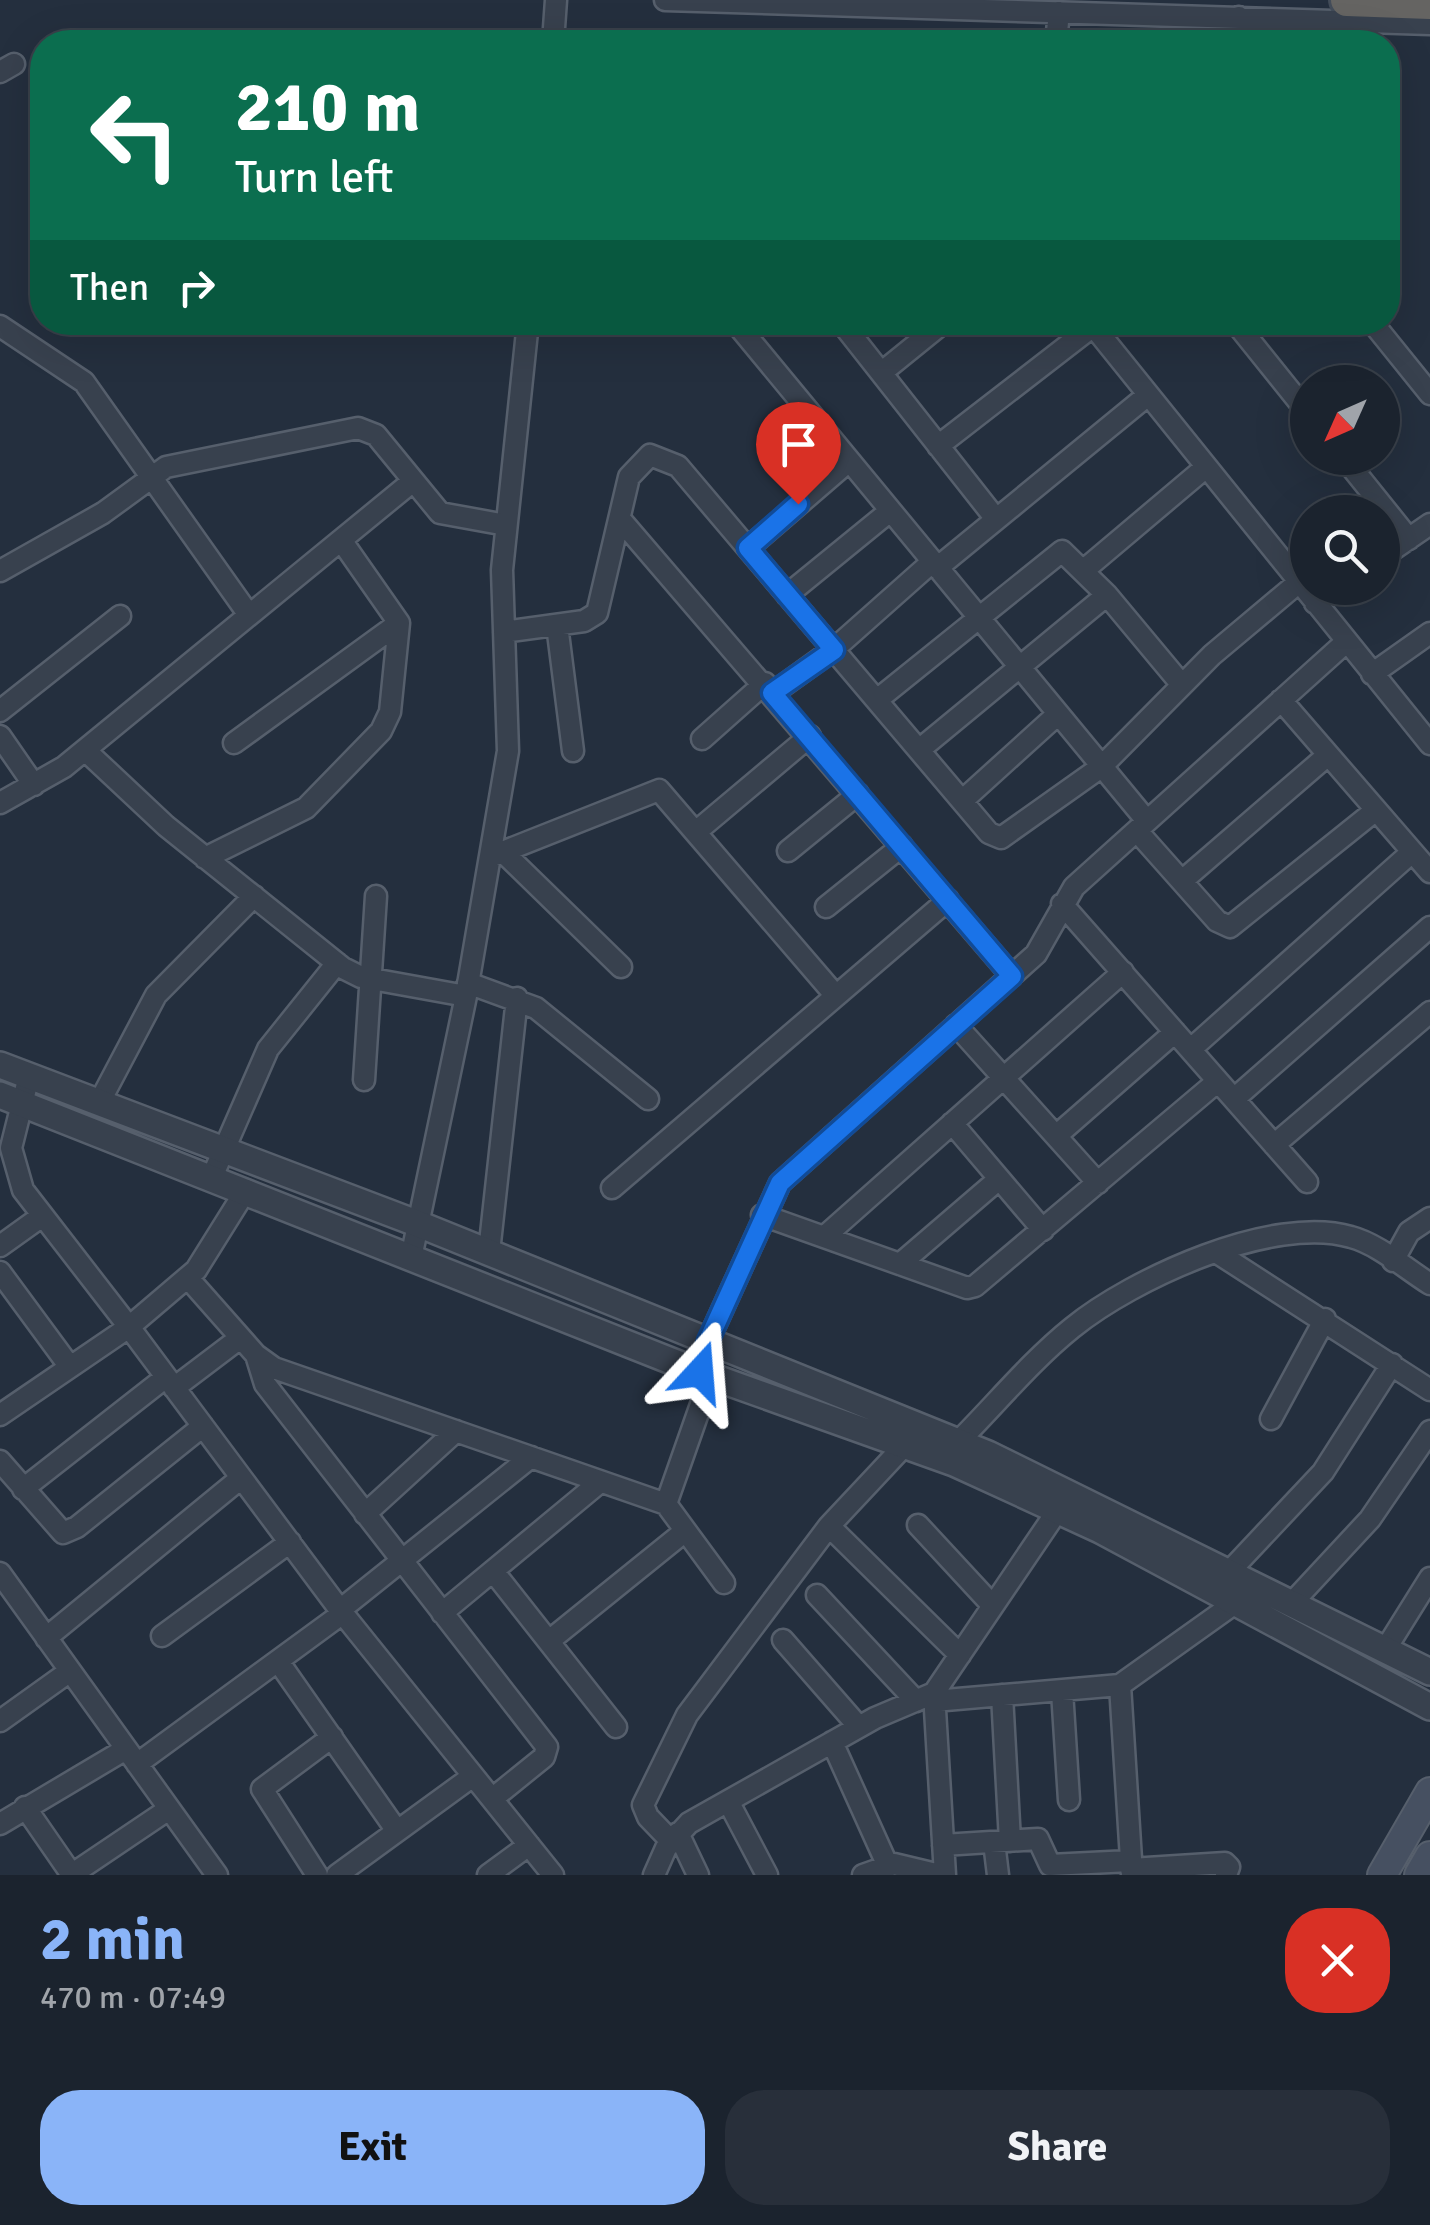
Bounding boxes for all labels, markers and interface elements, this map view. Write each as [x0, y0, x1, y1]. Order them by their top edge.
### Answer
text: 210 m [235, 64, 420, 150]
icon: left [70, 70, 200, 200]
text: Turn left [235, 150, 394, 205]
icon: right [169, 260, 224, 315]
text: Then [70, 264, 149, 311]
north arrow [1290, 365, 1400, 475]
map controls [1290, 365, 1400, 605]
pin [756, 402, 841, 505]
icon: arrive [771, 417, 826, 472]
button: search [1290, 495, 1400, 605]
position arrow [648, 1320, 752, 1424]
text: 2 min [40, 1903, 185, 1977]
button: close [1285, 1908, 1390, 2013]
text: 470 m · 07:49 [40, 1978, 226, 2017]
button: Exit [40, 2090, 705, 2205]
button: Share [725, 2090, 1390, 2205]

